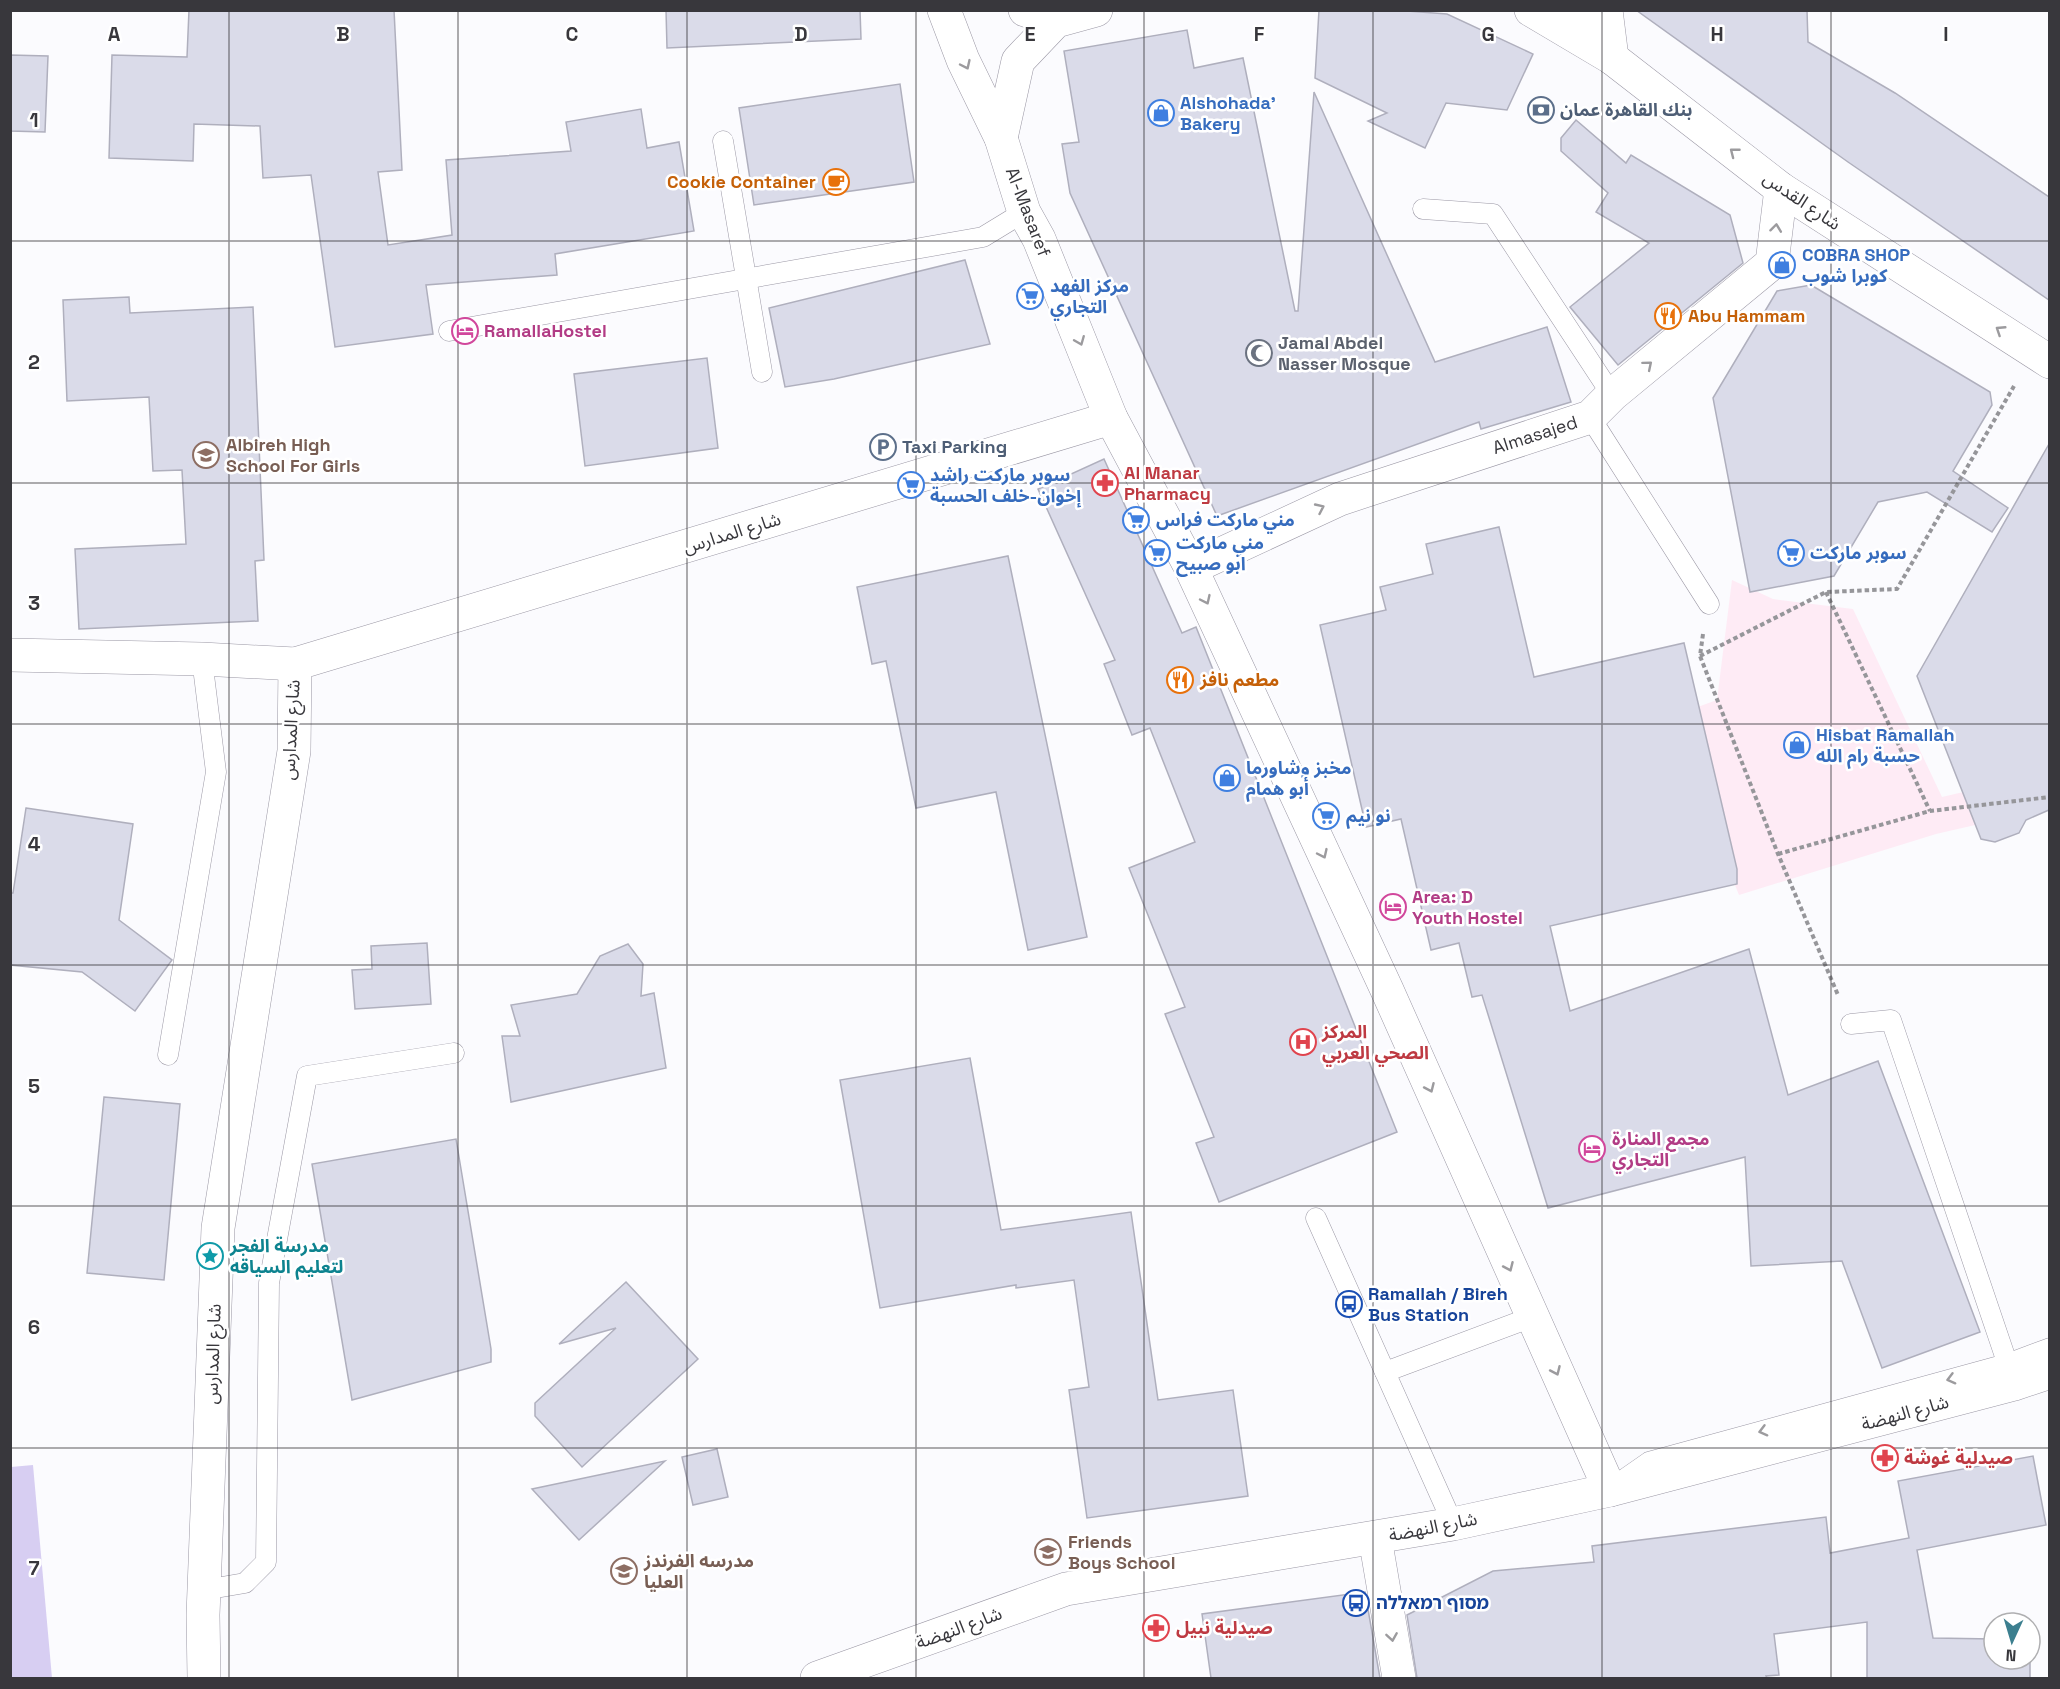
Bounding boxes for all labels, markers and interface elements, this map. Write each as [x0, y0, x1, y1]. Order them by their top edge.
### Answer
text: A [108, 21, 121, 47]
text: B [336, 21, 350, 47]
text: C [566, 21, 579, 47]
text: D [794, 21, 808, 47]
text: E [1024, 21, 1036, 47]
text: F [1254, 21, 1265, 47]
text: G [1481, 21, 1495, 47]
text: H [1710, 21, 1724, 47]
text: I [1943, 21, 1949, 47]
one-way arrow [958, 58, 970, 69]
place label: Alshohada' Bakery [1180, 91, 1276, 135]
bank icon: بنك القاهرة عمان [1526, 95, 1556, 125]
shop icon: Alshohada' Bakery [1146, 98, 1176, 128]
place label: بنك القاهرة عمان [1560, 98, 1693, 121]
text: 1 [29, 107, 39, 133]
one-way arrow [1729, 149, 1740, 160]
street label: Al-Masaref [1001, 164, 1056, 260]
street label: شارع القدس [1757, 166, 1846, 237]
cafe icon: Cookie Container [821, 167, 851, 197]
place label: Cookie Container [667, 170, 816, 193]
one-way arrow [1769, 224, 1782, 233]
place label: COBRA SHOP كوبرا شوب [1802, 243, 1910, 287]
shop icon: COBRA SHOP كوبرا شوب [1767, 250, 1797, 280]
place label: مركز الفهد التجاري [1050, 274, 1129, 321]
supermarket icon: مركز الفهد التجاري [1015, 281, 1045, 311]
restaurant icon: Abu Hammam [1653, 301, 1683, 331]
place label: Abu Hammam [1688, 304, 1805, 327]
hotel icon: RamallaHostel [450, 316, 480, 346]
place label: RamallaHostel [484, 319, 607, 342]
one-way arrow [1996, 327, 2007, 338]
place label: Jamal Abdel Nasser Mosque [1278, 331, 1411, 375]
one-way arrow [1073, 335, 1085, 346]
mosque icon: Jamal Abdel Nasser Mosque [1244, 338, 1274, 368]
text: 2 [28, 349, 40, 375]
one-way arrow [1641, 361, 1652, 372]
street label: Almasajed [1489, 410, 1580, 459]
parking icon: Taxi Parking [868, 432, 898, 462]
place label: Albireh High School For Girls [226, 433, 360, 477]
place label: Taxi Parking [902, 435, 1007, 458]
school or university icon: Albireh High School For Girls [191, 440, 221, 470]
place label: Al Manar Pharmacy [1124, 461, 1211, 505]
place label: سوبر ماركت راشد إخوان-خلف الحسبة [930, 463, 1082, 508]
pharmacy icon: Al Manar Pharmacy [1090, 468, 1120, 498]
supermarket icon: سوبر ماركت راشد إخوان-خلف الحسبة [896, 470, 926, 500]
one-way arrow [1314, 504, 1325, 516]
supermarket icon: مني ماركت فراس [1121, 505, 1151, 535]
street label: شارع المدارس [680, 507, 784, 561]
place label: مني ماركت فراس [1156, 508, 1295, 534]
place label: مني ماركت ابو صبيح [1176, 531, 1264, 577]
supermarket icon: مني ماركت ابو صبيح [1142, 538, 1172, 568]
supermarket icon: سوبر ماركت [1776, 538, 1806, 568]
place label: سوبر ماركت [1810, 541, 1906, 564]
text: 3 [28, 590, 40, 616]
one-way arrow [1199, 594, 1211, 605]
restaurant icon: مطعم نافز [1165, 665, 1195, 695]
place label: مطعم نافز [1199, 668, 1279, 693]
street label: شارع المدارس [276, 679, 308, 781]
place label: Hisbat Ramallah حسبة رام الله [1816, 723, 1955, 769]
shop icon: Hisbat Ramallah حسبة رام الله [1782, 730, 1812, 760]
place label: مخبز وشاورما أبو همام [1246, 756, 1351, 802]
shop icon: مخبز وشاورما أبو همام [1212, 763, 1242, 793]
supermarket icon: نو نيم [1311, 801, 1341, 831]
place label: نو نيم [1346, 804, 1391, 829]
text: 4 [28, 831, 41, 857]
one-way arrow [1316, 847, 1328, 858]
place label: Area: D Youth Hostel [1412, 885, 1523, 929]
hotel icon: Area: D Youth Hostel [1378, 892, 1408, 922]
place label: المركز الصحي العربي [1321, 1020, 1429, 1067]
hospital icon: المركز الصحي العربي [1288, 1027, 1318, 1057]
text: 5 [28, 1073, 40, 1099]
one-way arrow [1423, 1082, 1435, 1093]
place label: مجمع المنارة التجاري [1612, 1127, 1710, 1174]
hotel icon: مجمع المنارة التجاري [1577, 1134, 1607, 1164]
place label: مدرسة الفجر لتعليم السياقه [229, 1234, 343, 1280]
place icon: مدرسة الفجر لتعليم السياقه [195, 1241, 225, 1271]
one-way arrow [1502, 1260, 1514, 1271]
place label: Ramallah / Bireh Bus Station [1368, 1282, 1508, 1326]
bus stop icon: Ramallah / Bireh Bus Station [1334, 1289, 1364, 1319]
street label: شارع المدارس [199, 1303, 229, 1405]
text: 6 [28, 1314, 40, 1340]
one-way arrow [1548, 1364, 1560, 1375]
one-way arrow [1946, 1372, 1956, 1385]
street label: شارع النهضة [1859, 1390, 1952, 1438]
one-way arrow [1758, 1423, 1768, 1436]
pharmacy icon: صيدلية غوشة [1870, 1443, 1900, 1473]
place label: صيدلية غوشة [1904, 1446, 2013, 1469]
street label: شارع النهضة [1387, 1507, 1480, 1549]
place label: Friends Boys School [1068, 1530, 1175, 1574]
school or university icon: Friends Boys School [1033, 1537, 1063, 1567]
place label: مدرسه الفرندز العليا [643, 1549, 754, 1593]
text: 7 [28, 1555, 40, 1581]
school or university icon: مدرسه الفرندز العليا [609, 1556, 639, 1586]
bus stop icon: מסוף רמאללה [1341, 1588, 1371, 1618]
place label: מסוף רמאללה [1376, 1591, 1489, 1614]
street label: شارع النهضة [913, 1601, 1006, 1657]
north arrow [1982, 1611, 2042, 1671]
pharmacy icon: صيدلية نبيل [1141, 1613, 1171, 1643]
place label: صيدلية نبيل [1176, 1616, 1273, 1639]
one-way arrow [1385, 1632, 1397, 1641]
text: N [2005, 1645, 2017, 1666]

